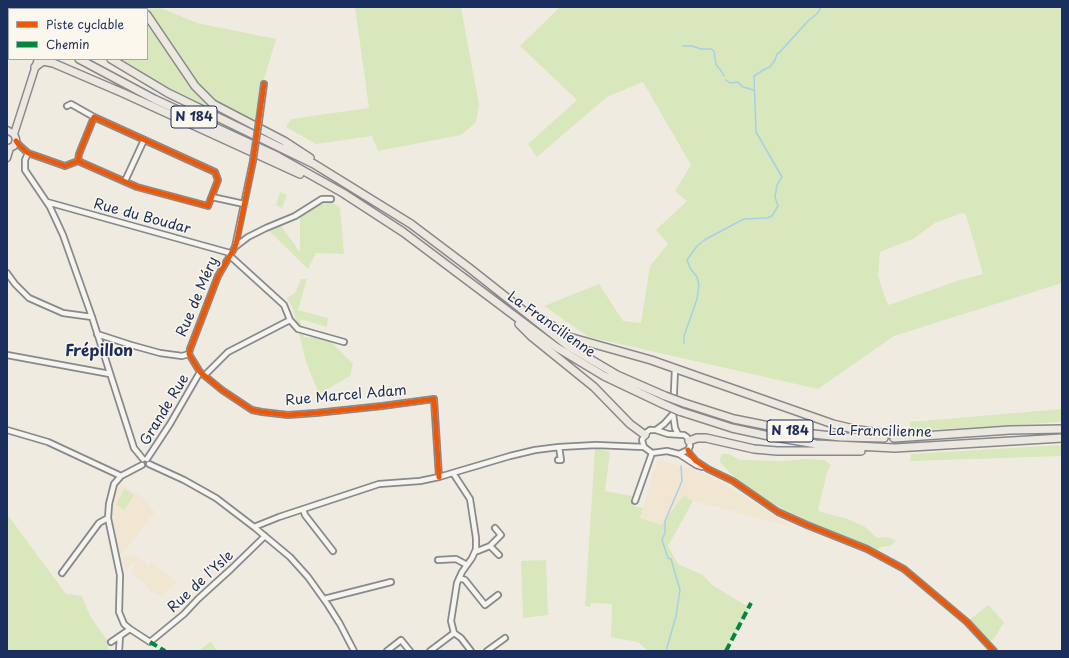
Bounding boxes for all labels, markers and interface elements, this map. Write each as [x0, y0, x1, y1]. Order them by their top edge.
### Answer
legend [8, 8, 148, 60]
text: Piste cyclable [46, 15, 124, 33]
text: Chemin [46, 35, 90, 53]
road number: N 184 [171, 106, 217, 128]
street label: Rue du Boudar [92, 196, 192, 238]
street label: Rue de Méry [174, 254, 222, 340]
street label: La Francilienne [504, 289, 598, 361]
district label: Frépillon [65, 342, 133, 362]
street label: Grande Rue [137, 371, 193, 449]
street label: Rue Marcel Adam [285, 382, 407, 410]
road number: N 184 [767, 420, 813, 442]
street label: La Francilienne [828, 423, 932, 441]
street label: Rue de l'Ysle [165, 547, 237, 617]

